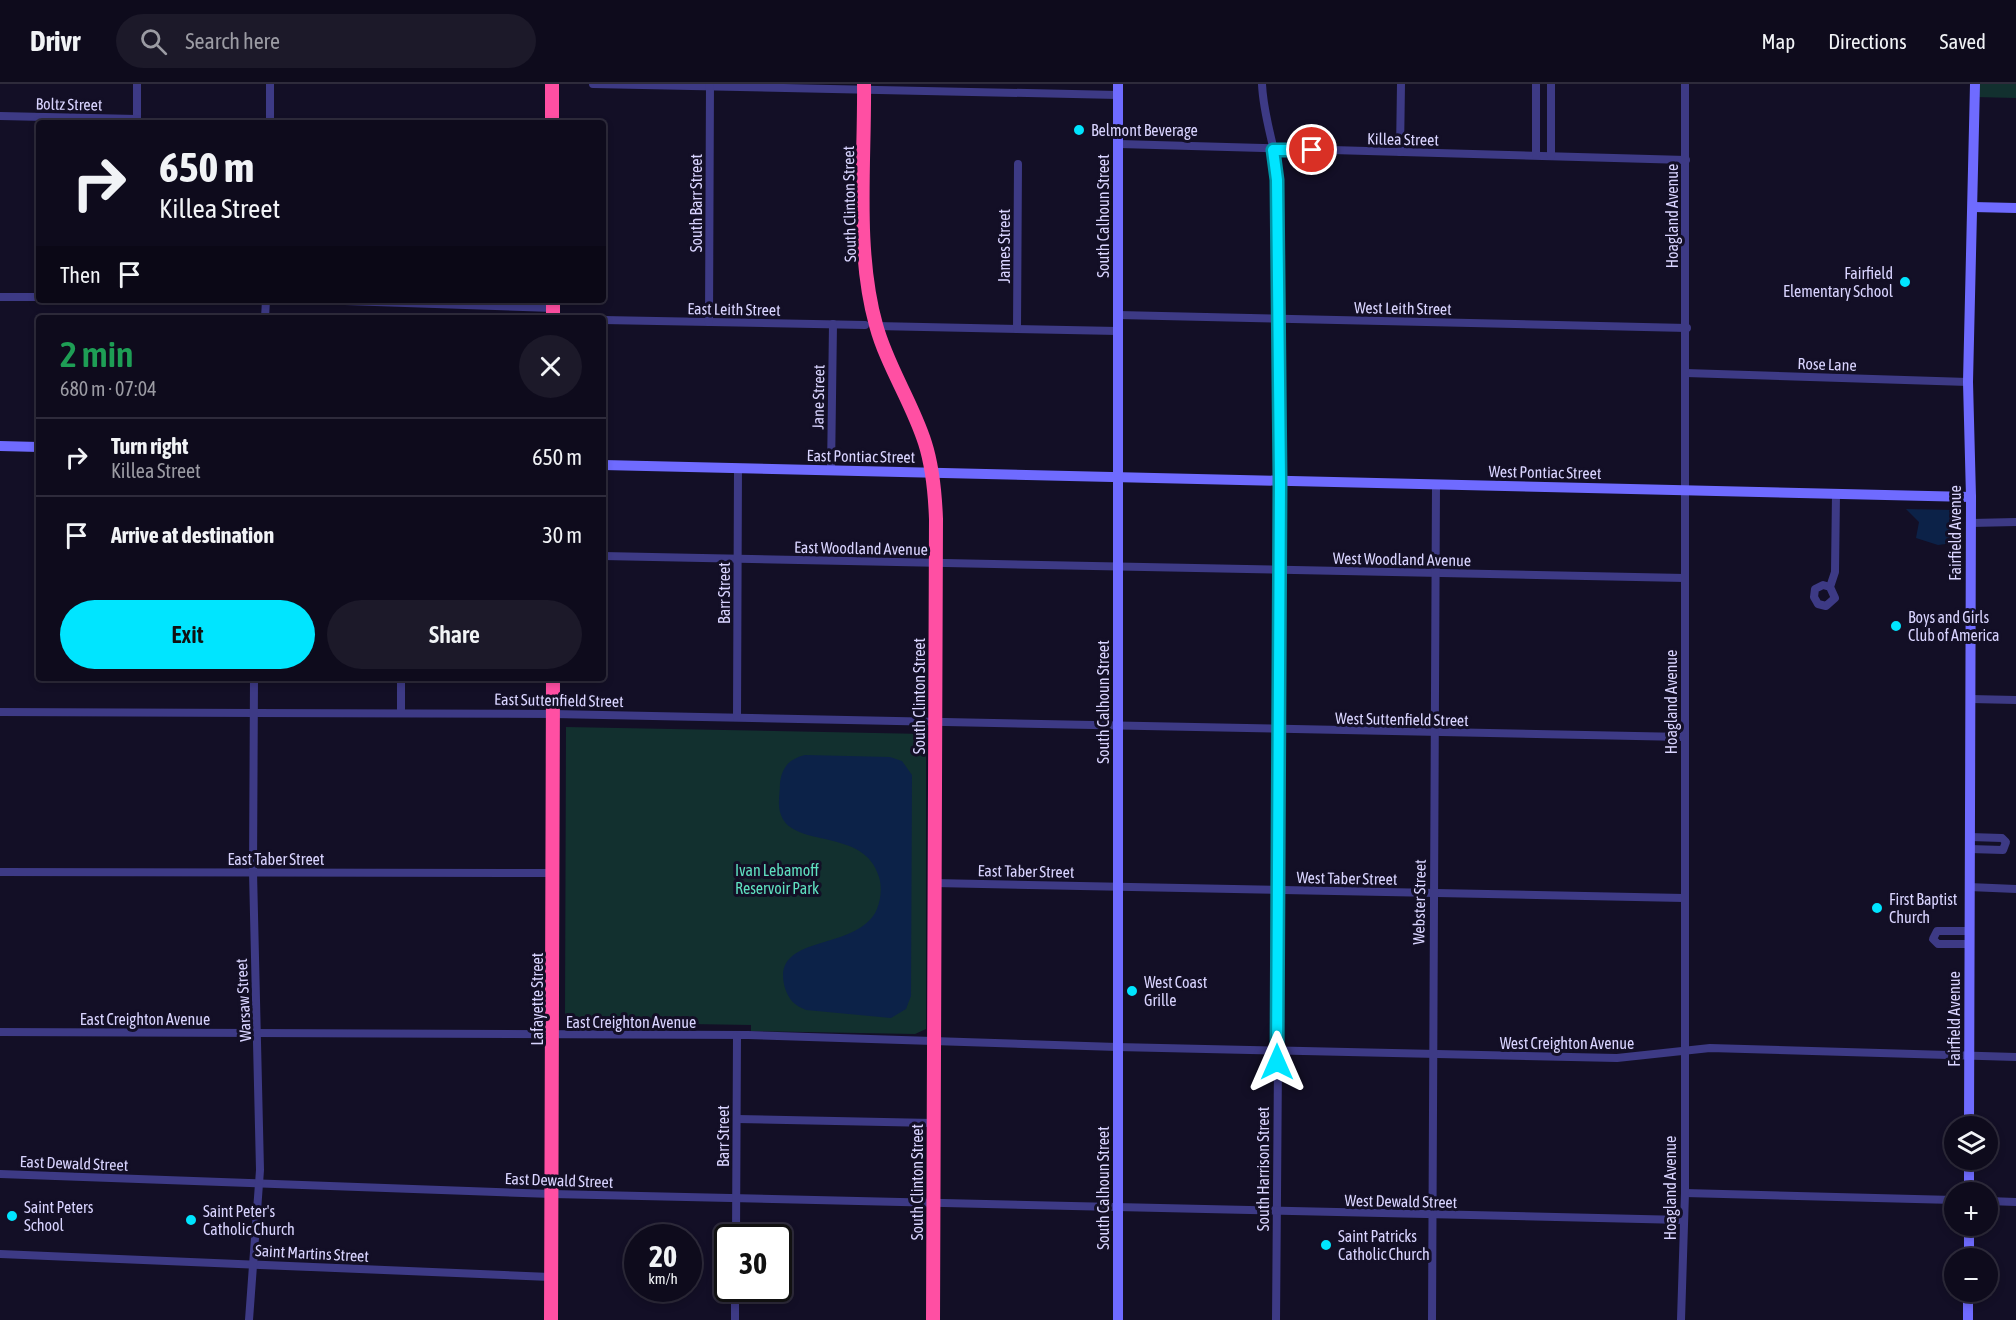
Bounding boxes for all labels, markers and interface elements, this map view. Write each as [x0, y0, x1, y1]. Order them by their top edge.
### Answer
search box [116, 14, 536, 68]
text: Drivr [30, 25, 80, 57]
icon: search [137, 25, 170, 58]
text: Search here [185, 28, 280, 54]
text: Map [1761, 29, 1795, 53]
text: Directions [1828, 29, 1907, 53]
text: Saved [1940, 29, 1986, 53]
street label: Boltz Street [35, 94, 103, 114]
place label: Belmont Beverage [1091, 121, 1198, 140]
marker: Belmont Beverage [1072, 123, 1086, 137]
pin [1286, 124, 1337, 175]
street label: Killea Street [1367, 129, 1439, 149]
icon: arrive [1295, 133, 1328, 166]
text: 650 m [159, 143, 254, 191]
icon: right [60, 144, 138, 222]
street label: South Clinton Street [839, 145, 859, 262]
street label: South Barr Street [687, 153, 705, 252]
street label: South Calhoun Street [1094, 154, 1112, 278]
street label: Hoagland Avenue [1663, 164, 1682, 268]
text: Killea Street [159, 193, 280, 224]
street label: James Street [995, 208, 1013, 283]
icon: arrive [113, 258, 146, 291]
text: Then [60, 262, 101, 288]
place label: Fairfield Elementary School [1783, 264, 1894, 301]
marker: Fairfield Elementary School [1898, 275, 1912, 289]
street label: West Leith Street [1354, 298, 1452, 318]
street label: East Leith Street [687, 299, 781, 319]
text: 2 min [60, 333, 134, 375]
button: close [519, 335, 582, 398]
street label: Rose Lane [1797, 354, 1857, 374]
street label: Jane Street [808, 364, 828, 430]
text: 680 m · 07:04 [60, 377, 157, 400]
text: Turn right [111, 433, 188, 459]
icon: right [60, 441, 93, 474]
text: 650 m [532, 444, 582, 470]
street label: East Pontiac Street [807, 446, 916, 466]
text: Killea Street [111, 459, 201, 482]
street label: West Pontiac Street [1488, 462, 1602, 482]
street label: Fairfield Avenue [1946, 485, 1964, 581]
icon: arrive [60, 519, 93, 552]
text: Arrive at destination [111, 522, 274, 548]
text: 30 m [542, 522, 582, 548]
street label: East Woodland Avenue [794, 538, 928, 558]
street label: West Woodland Avenue [1333, 549, 1471, 569]
street label: Barr Street [715, 562, 733, 624]
button: Exit [60, 600, 315, 669]
button: Share [327, 600, 582, 669]
place label: Boys and Girls Club of America [1908, 608, 1999, 644]
marker: Boys and Girls Club of America [1889, 619, 1903, 633]
street label: South Clinton Street [910, 637, 928, 754]
street label: South Calhoun Street [1094, 640, 1112, 764]
street label: Hoagland Avenue [1662, 650, 1681, 754]
street label: East Suttenfield Street [494, 690, 624, 710]
street label: West Suttenfield Street [1335, 709, 1469, 729]
street label: East Taber Street [228, 850, 325, 868]
street label: Webster Street [1409, 859, 1429, 945]
park label: Ivan Lebamoff Reservoir Park [735, 861, 819, 897]
street label: East Taber Street [977, 861, 1075, 881]
street label: West Taber Street [1296, 868, 1398, 888]
place label: First Baptist Church [1889, 890, 1958, 926]
marker: First Baptist Church [1870, 901, 1884, 915]
street label: Lafayette Street [528, 952, 547, 1045]
street label: Warsaw Street [232, 958, 254, 1042]
street label: Fairfield Avenue [1945, 971, 1963, 1067]
place label: West Coast Grille [1144, 973, 1208, 1009]
marker: West Coast Grille [1125, 984, 1139, 998]
street label: East Creighton Avenue [80, 1010, 210, 1029]
street label: East Creighton Avenue [566, 1013, 696, 1032]
position arrow [1245, 1030, 1309, 1094]
street label: West Creighton Avenue [1500, 1034, 1634, 1053]
street label: Barr Street [714, 1105, 732, 1167]
street label: South Harrison Street [1254, 1106, 1272, 1231]
map controls [1944, 1116, 1998, 1302]
button: layers [1944, 1116, 1998, 1170]
street label: South Clinton Street [908, 1123, 926, 1240]
street label: South Calhoun Street [1094, 1126, 1112, 1250]
street label: Hoagland Avenue [1661, 1136, 1680, 1240]
street label: East Dewald Street [19, 1152, 129, 1174]
street label: East Dewald Street [504, 1169, 614, 1191]
button: + [1944, 1182, 1998, 1236]
street label: West Dewald Street [1344, 1191, 1458, 1211]
place label: Saint Peters School [24, 1198, 94, 1234]
place label: Saint Peter's Catholic Church [203, 1202, 295, 1238]
marker: Saint Peters School [5, 1209, 19, 1223]
marker: Saint Peter's Catholic Church [184, 1213, 198, 1227]
speed limit sign: 30 [714, 1224, 792, 1302]
place label: Saint Patricks Catholic Church [1338, 1227, 1430, 1263]
marker: Saint Patricks Catholic Church [1319, 1238, 1333, 1252]
text: 20 [649, 1239, 677, 1273]
street label: Saint Martins Street [255, 1241, 370, 1265]
button: − [1944, 1248, 1998, 1302]
text: km/h [648, 1270, 678, 1287]

